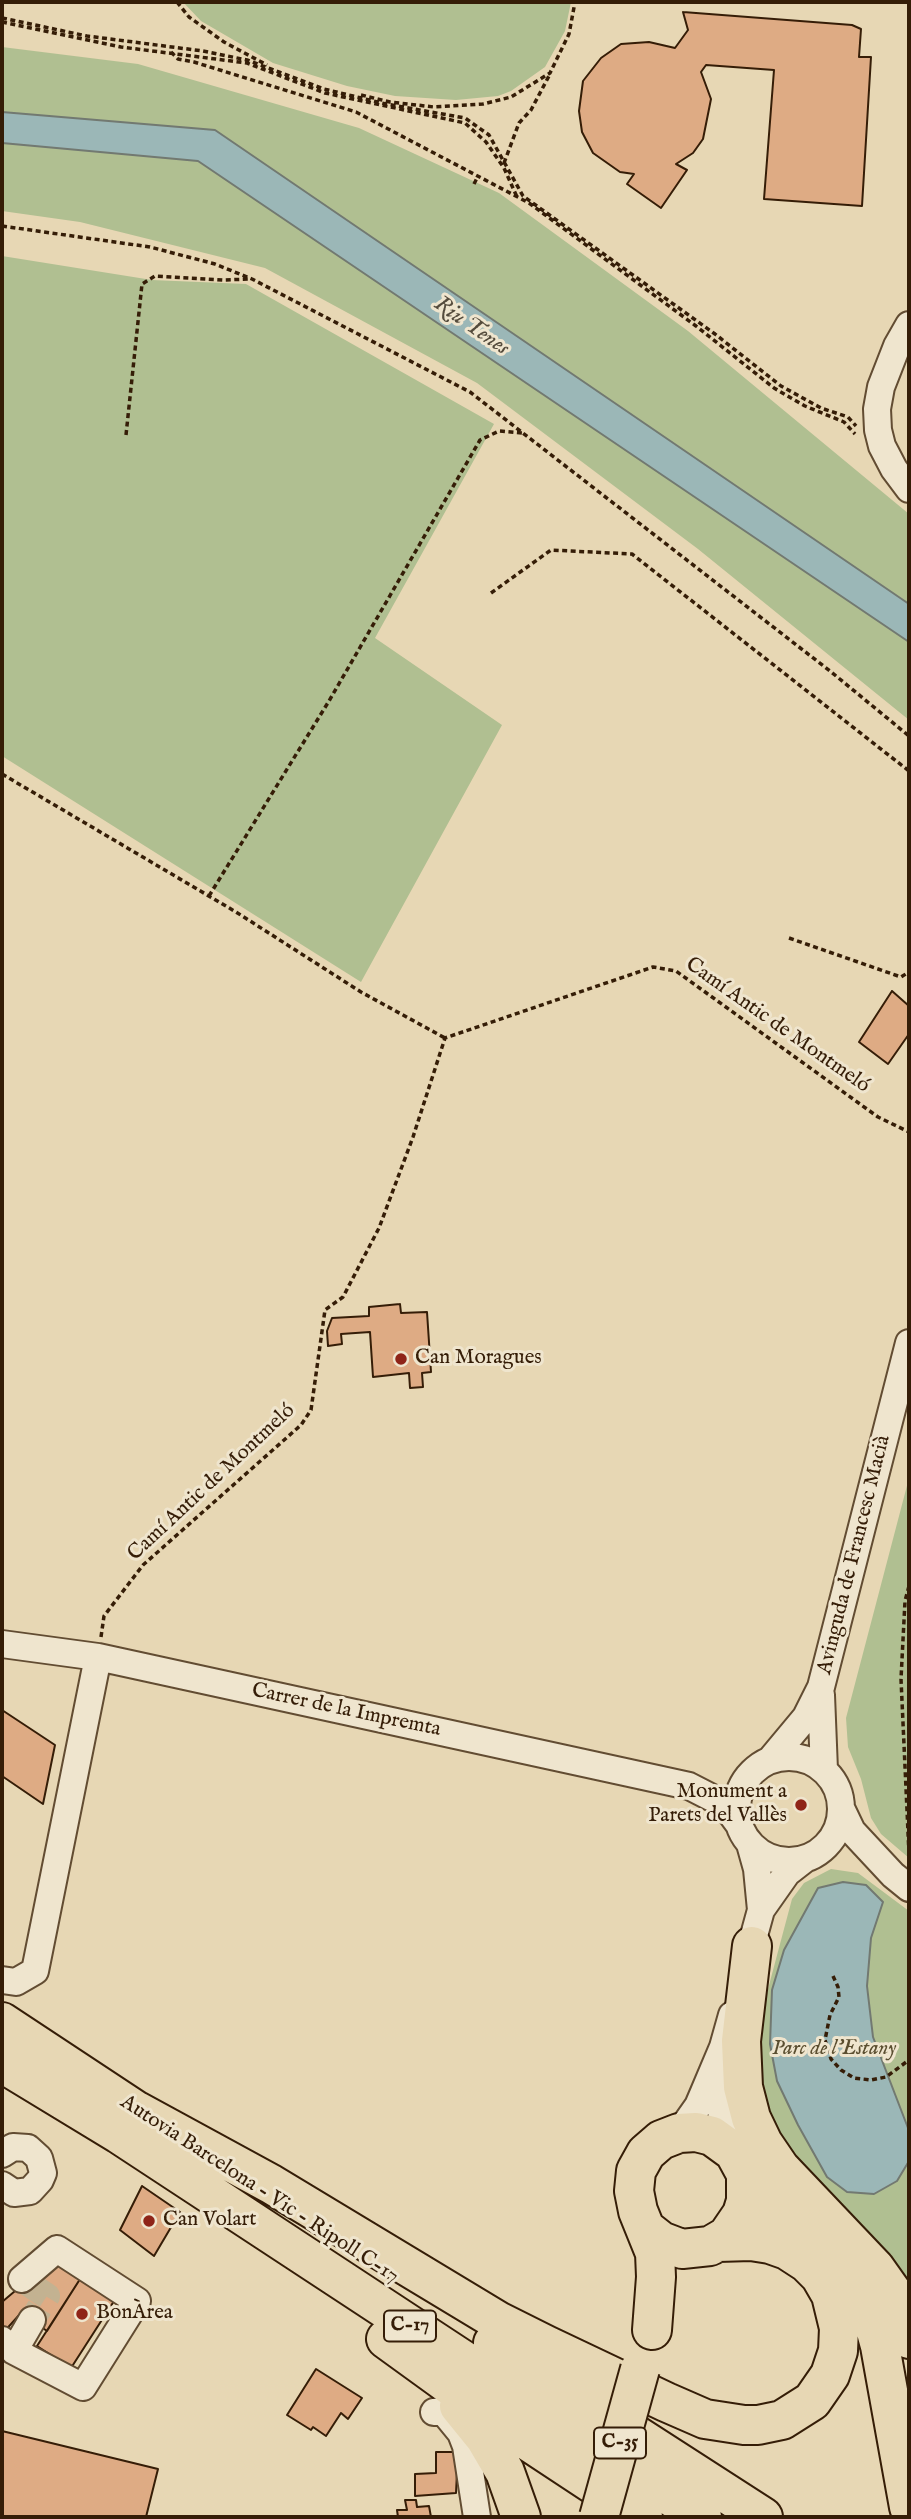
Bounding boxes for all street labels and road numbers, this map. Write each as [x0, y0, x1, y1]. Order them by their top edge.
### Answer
street label: Camí Antic de Montmeló [680, 953, 874, 1099]
street label: Camí Antic de Montmeló [123, 1399, 301, 1567]
street label: Avinguda de Francesc Macià [813, 1433, 897, 1677]
street label: Carrer de la Impremta [249, 1679, 443, 1743]
street label: Autovia Barcelona - Vic - Ripoll C-17 [115, 2090, 403, 2290]
road number: C-17 [384, 2310, 436, 2342]
road number: C-35 [594, 2428, 646, 2458]

